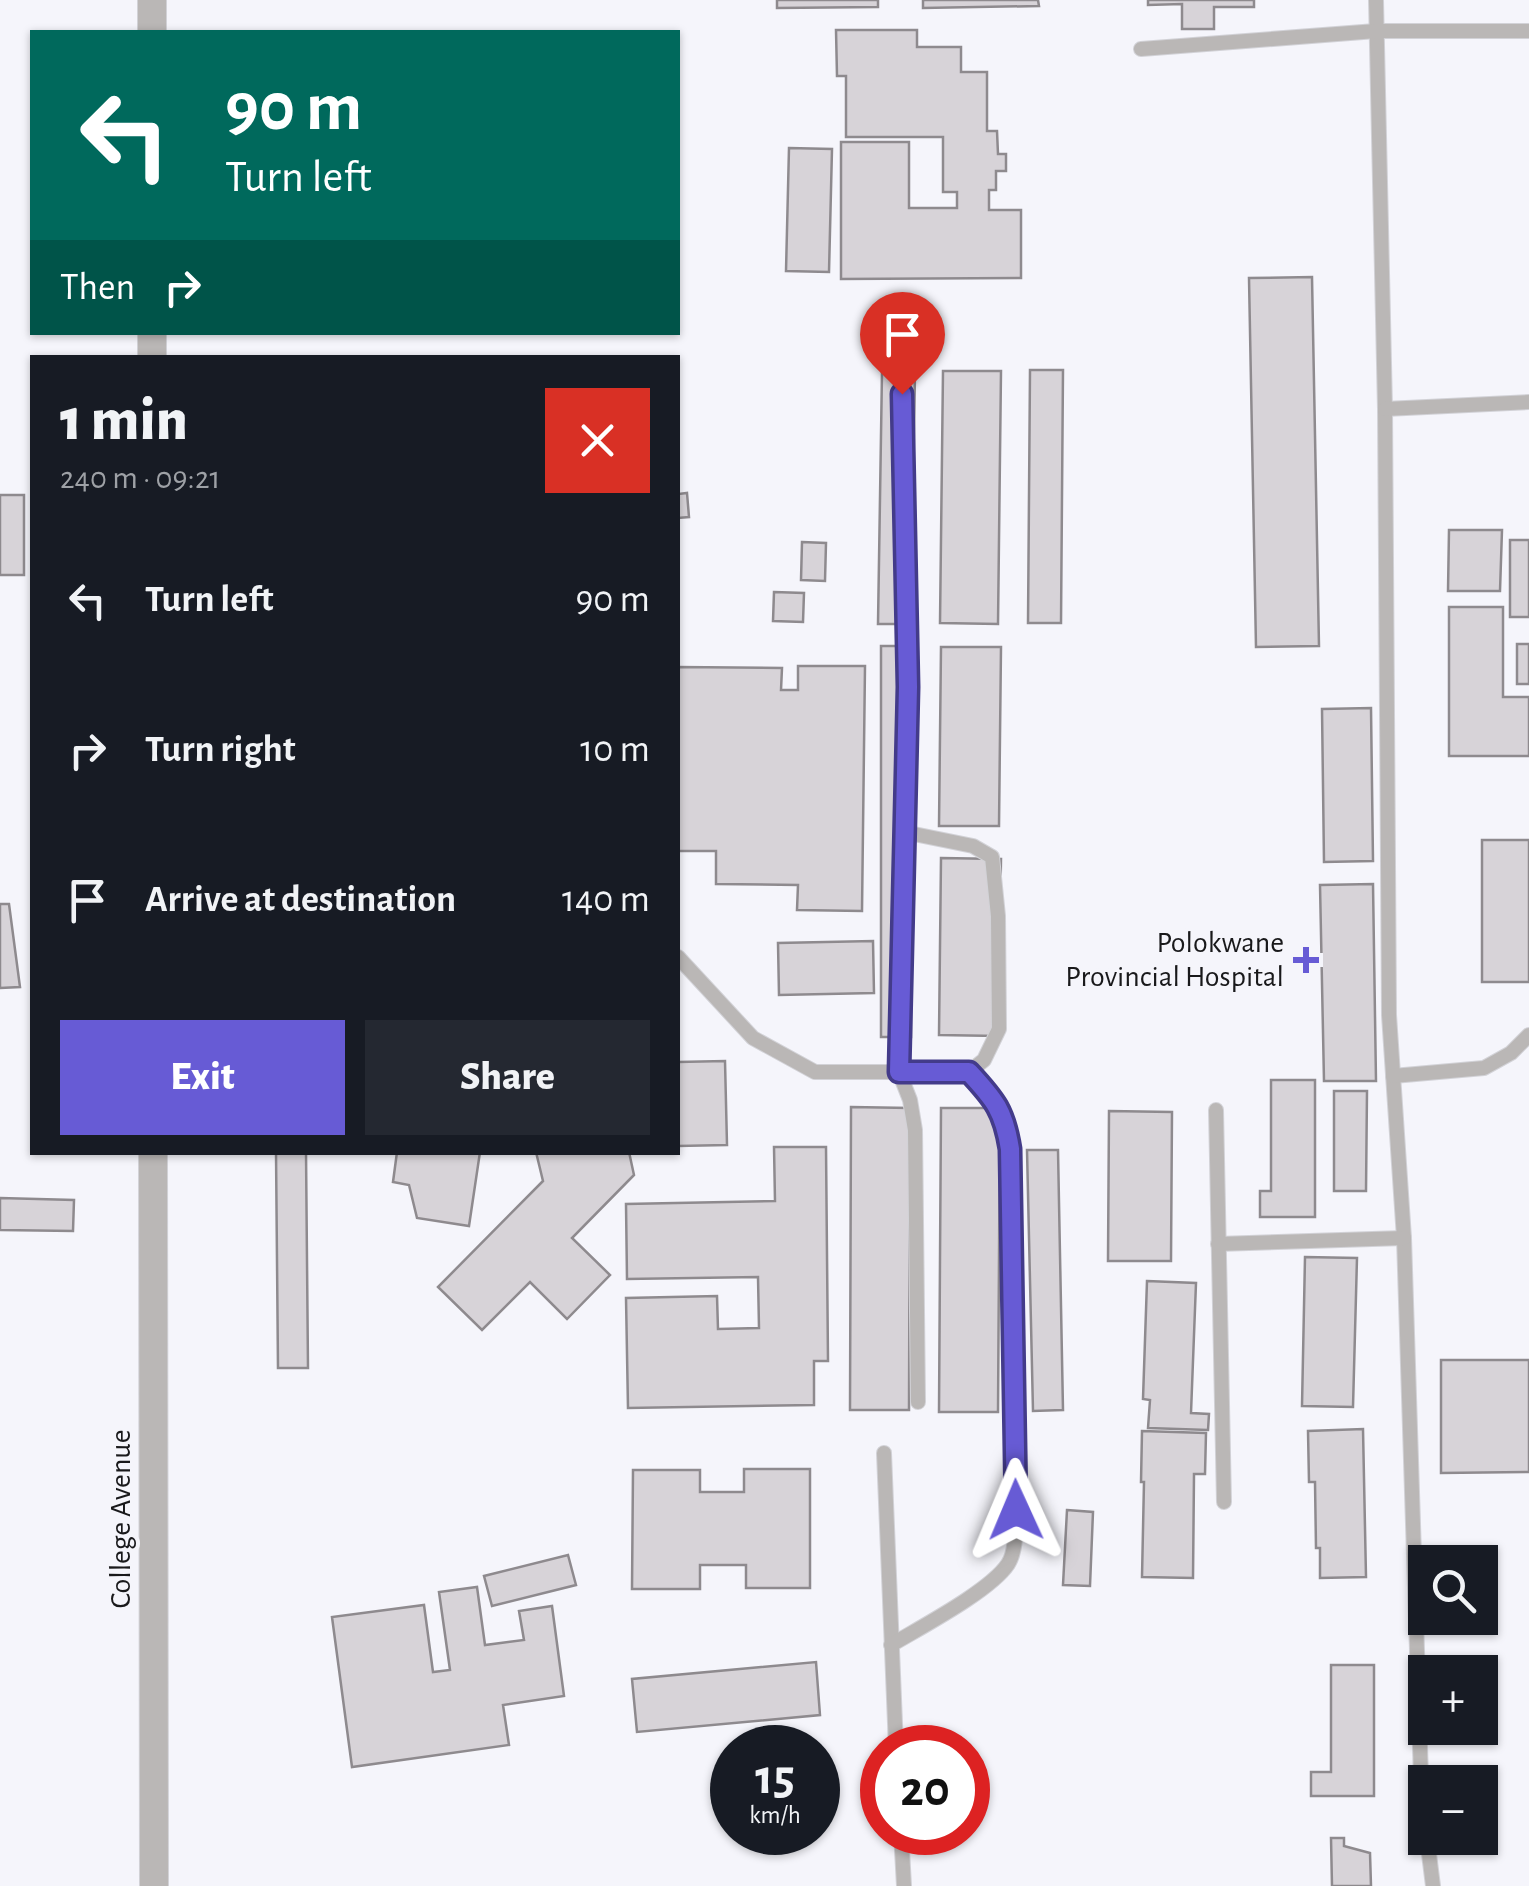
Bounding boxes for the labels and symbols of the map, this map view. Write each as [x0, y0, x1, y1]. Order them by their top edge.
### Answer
pin [860, 292, 945, 395]
place label: Polokwane Provincial Hospital [1065, 928, 1284, 992]
marker: Polokwane Provincial Hospital [1293, 947, 1319, 973]
street label: College Avenue [106, 1430, 136, 1608]
position arrow [964, 1458, 1068, 1562]
speed limit sign: 20 [860, 1725, 990, 1855]

